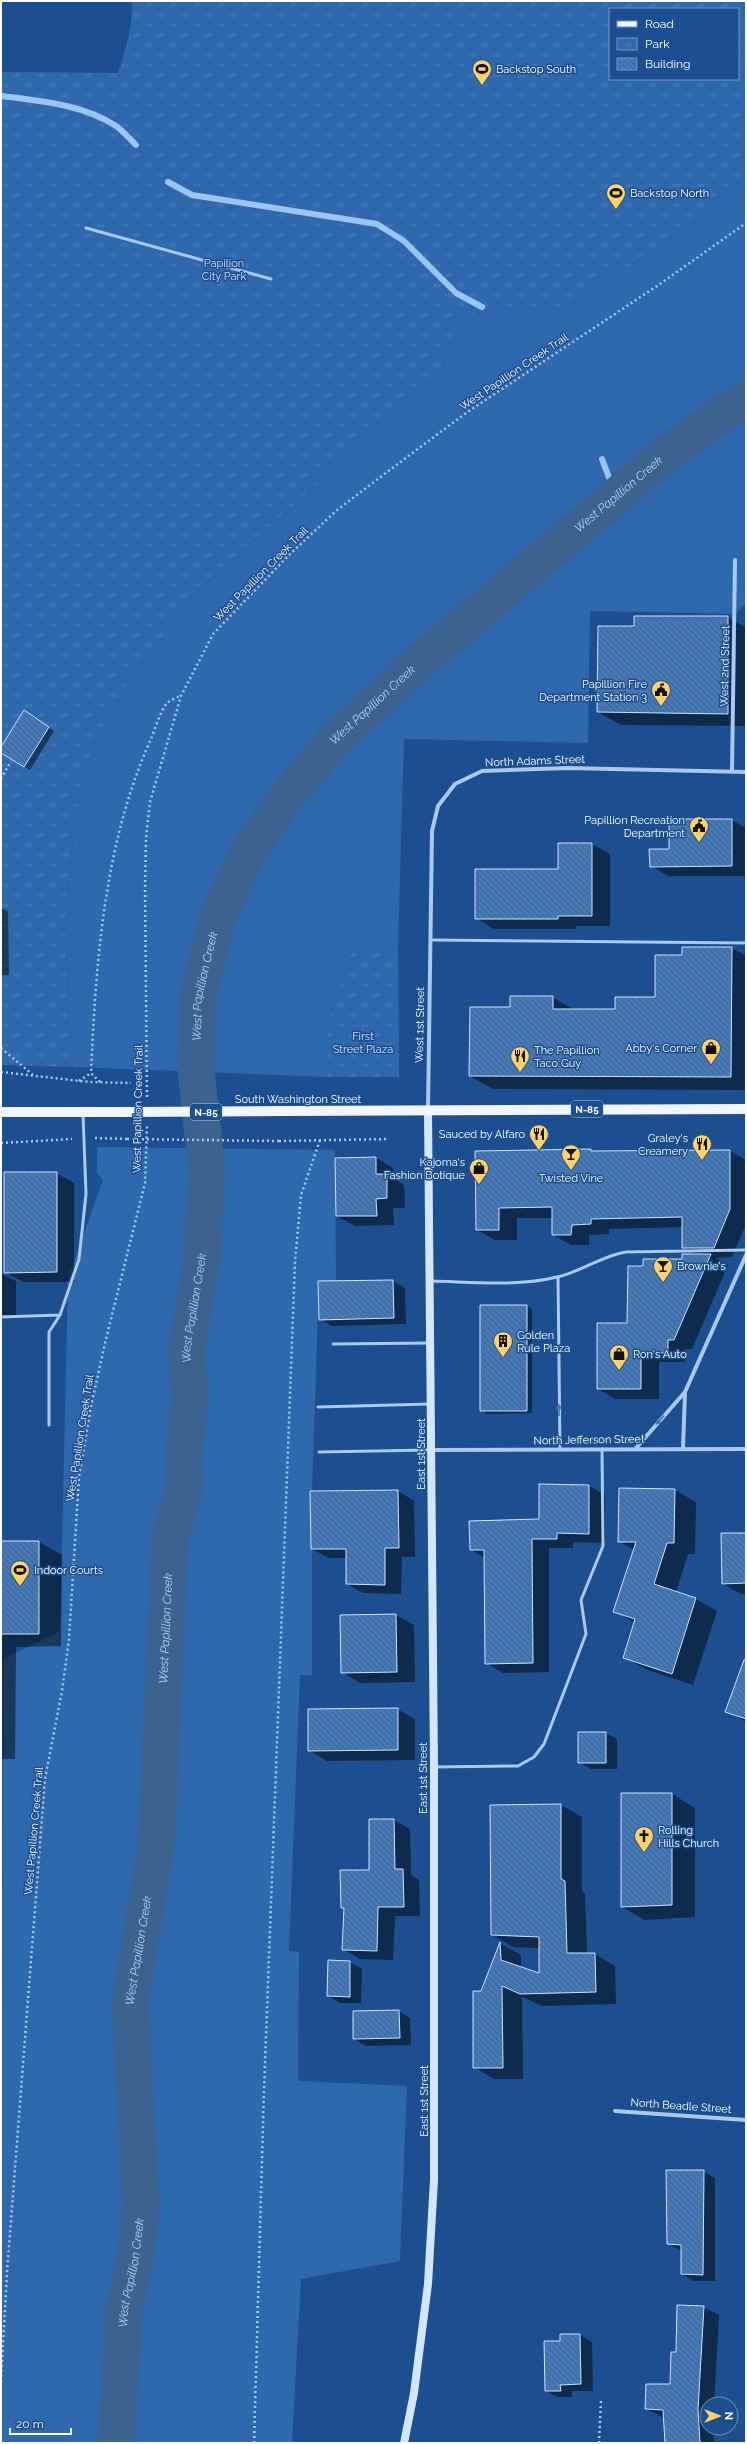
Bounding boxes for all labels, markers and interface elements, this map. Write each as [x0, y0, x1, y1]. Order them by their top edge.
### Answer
legend [609, 8, 739, 80]
text: Road [645, 17, 674, 31]
text: Park [645, 37, 670, 51]
text: Building [645, 57, 691, 71]
sports icon: Backstop South [471, 58, 493, 86]
place label: Backstop South [496, 63, 576, 76]
sports icon: Backstop North [605, 182, 627, 210]
place label: Backstop North [630, 187, 709, 200]
park label: Papilion City Park [202, 257, 246, 283]
street label: West Papillion Creek Trail [457, 331, 571, 413]
water label: West Papillion Creek [572, 453, 666, 535]
street label: West Papillion Creek Trail [211, 524, 311, 624]
street label: West 2nd Street [718, 625, 732, 707]
water label: West Papillion Creek [327, 662, 418, 747]
place label: Papillion Fire Department Station 3 [539, 678, 648, 704]
public building icon: Papillion Fire Department Station 3 [650, 679, 672, 707]
street label: North Adams Street [485, 753, 586, 769]
place label: Papillion Recreation Department [584, 814, 685, 840]
public building icon: Papillion Recreation Department [688, 815, 710, 843]
water label: West Papillion Creek [190, 930, 221, 1041]
street label: West 1st Street [413, 987, 427, 1063]
park label: First Street Plaza [333, 1030, 393, 1056]
shop icon: Abby's Corner [700, 1037, 722, 1065]
place label: Abby's Corner [625, 1042, 697, 1055]
place label: The Papillion Taco Guy [534, 1044, 600, 1070]
street label: West Papillion Creek Trail [130, 1045, 146, 1173]
restaurant icon: The Papillion Taco Guy [509, 1045, 531, 1073]
street label: South Washington Street [235, 1093, 361, 1106]
road number: N-85 [571, 1101, 603, 1117]
road number: N-85 [190, 1104, 222, 1120]
restaurant icon: Sauced by Alfaro [528, 1123, 550, 1151]
place label: Sauced by Alfaro [439, 1128, 525, 1141]
place label: Graley's Creamery [638, 1132, 688, 1158]
restaurant icon: Graley's Creamery [691, 1133, 713, 1161]
bar icon: Twisted Vine [560, 1143, 582, 1171]
place label: Kajoma's Fashion Botique [384, 1156, 466, 1182]
shop icon: Kajoma's Fashion Botique [468, 1157, 490, 1185]
place label: Twisted Vine [539, 1172, 604, 1185]
water label: West Papillion Creek [179, 1252, 209, 1363]
bar icon: Brownie's [652, 1255, 674, 1283]
place label: Brownie's [677, 1260, 726, 1273]
place label: Golden Rule Plaza [517, 1329, 570, 1355]
building icon: Golden Rule Plaza [492, 1330, 514, 1358]
shop icon: Ron's Auto [608, 1343, 630, 1371]
place label: Ron's Auto [633, 1348, 687, 1361]
street label: West Papillion Creek Trail [64, 1374, 96, 1502]
one-way arrow [556, 1403, 562, 1416]
one-way arrow [656, 1415, 665, 1426]
street label: East 1st Street [415, 1418, 428, 1490]
street label: North Jefferson Street [533, 1433, 645, 1447]
sports icon: Indoor Courts [9, 1559, 31, 1587]
place label: Indoor Courts [34, 1564, 103, 1577]
water label: West Papillion Creek [156, 1572, 175, 1684]
street label: East 1st Street [417, 1742, 430, 1814]
street label: West Papillion Creek Trail [22, 1766, 46, 1896]
place label: Rolling Hills Church [658, 1824, 719, 1850]
church icon: Rolling Hills Church [633, 1825, 655, 1853]
water label: West Papillion Creek [122, 1894, 155, 2007]
street label: East 1st Street [418, 2065, 431, 2137]
street label: North Beadle Street [630, 2096, 732, 2116]
water label: West Papillion Creek [116, 2217, 147, 2328]
north arrow [699, 2396, 739, 2436]
scale bar [10, 2410, 71, 2436]
text: N [722, 2412, 735, 2420]
text: 20 m [16, 2417, 44, 2431]

